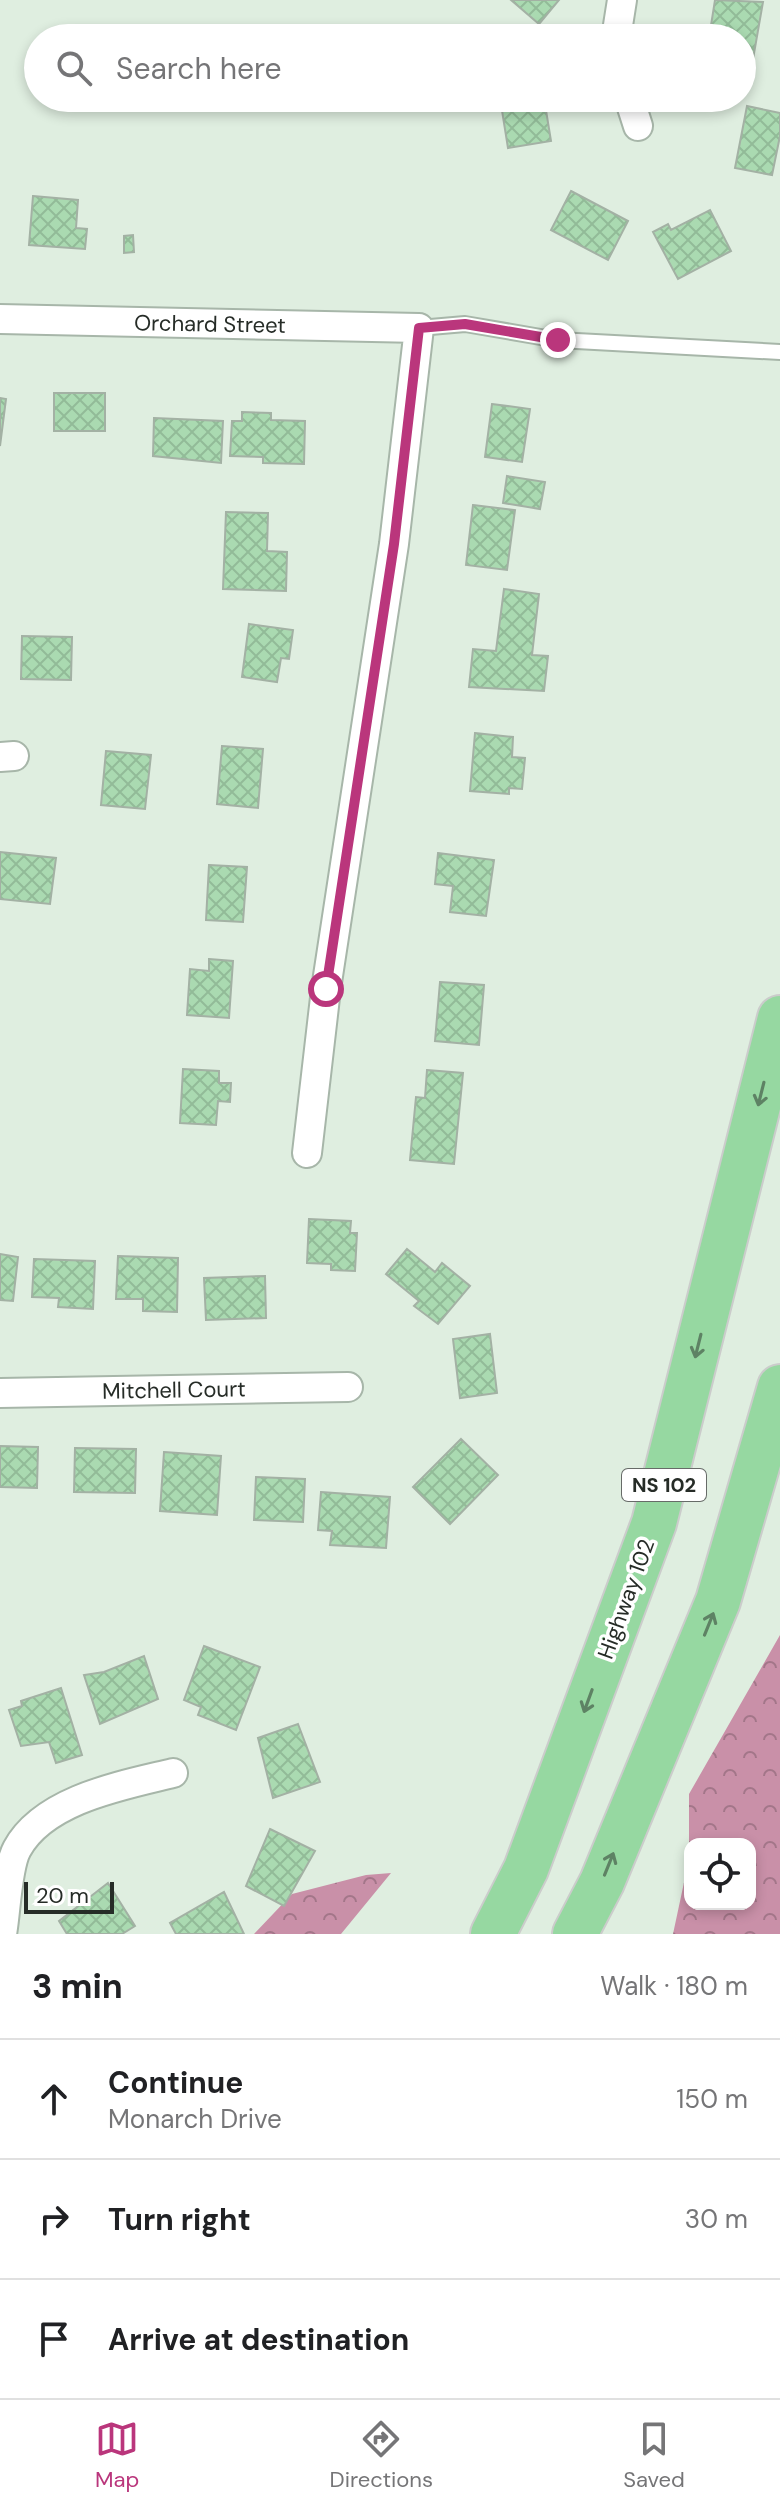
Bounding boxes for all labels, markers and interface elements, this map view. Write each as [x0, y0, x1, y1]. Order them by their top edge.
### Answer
search box [24, 24, 756, 112]
icon: search [52, 46, 96, 90]
text: Search here [116, 49, 282, 88]
street label: Orchard Street [134, 308, 286, 340]
route end [540, 322, 576, 358]
route start [308, 971, 344, 1007]
one-way arrow [753, 1080, 768, 1106]
one-way arrow [690, 1333, 705, 1359]
street label: Mitchell Court [102, 1374, 246, 1406]
road number: NS 102 [622, 1469, 706, 1501]
street label: Highway 102 [591, 1535, 661, 1663]
one-way arrow [702, 1612, 717, 1637]
one-way arrow [580, 1688, 594, 1713]
map controls [684, 1838, 756, 1910]
button: locate [684, 1838, 756, 1910]
one-way arrow [603, 1852, 618, 1877]
scale bar [24, 1878, 114, 1914]
text: 20 m [36, 1881, 89, 1910]
text: 3 min [32, 1964, 123, 2009]
text: Walk · 180 m [600, 1969, 748, 2003]
text: Continue [108, 2063, 243, 2102]
icon: ahead [32, 2077, 76, 2121]
text: 150 m [676, 2082, 748, 2116]
text: Monarch Drive [108, 2102, 282, 2136]
icon: right [32, 2197, 76, 2241]
text: Turn right [108, 2200, 251, 2239]
text: 30 m [685, 2202, 748, 2236]
icon: arrive [32, 2317, 76, 2361]
text: Arrive at destination [108, 2320, 409, 2359]
tab: Map [95, 2417, 139, 2494]
tab: Directions [330, 2417, 433, 2494]
tab: Saved [623, 2417, 685, 2494]

